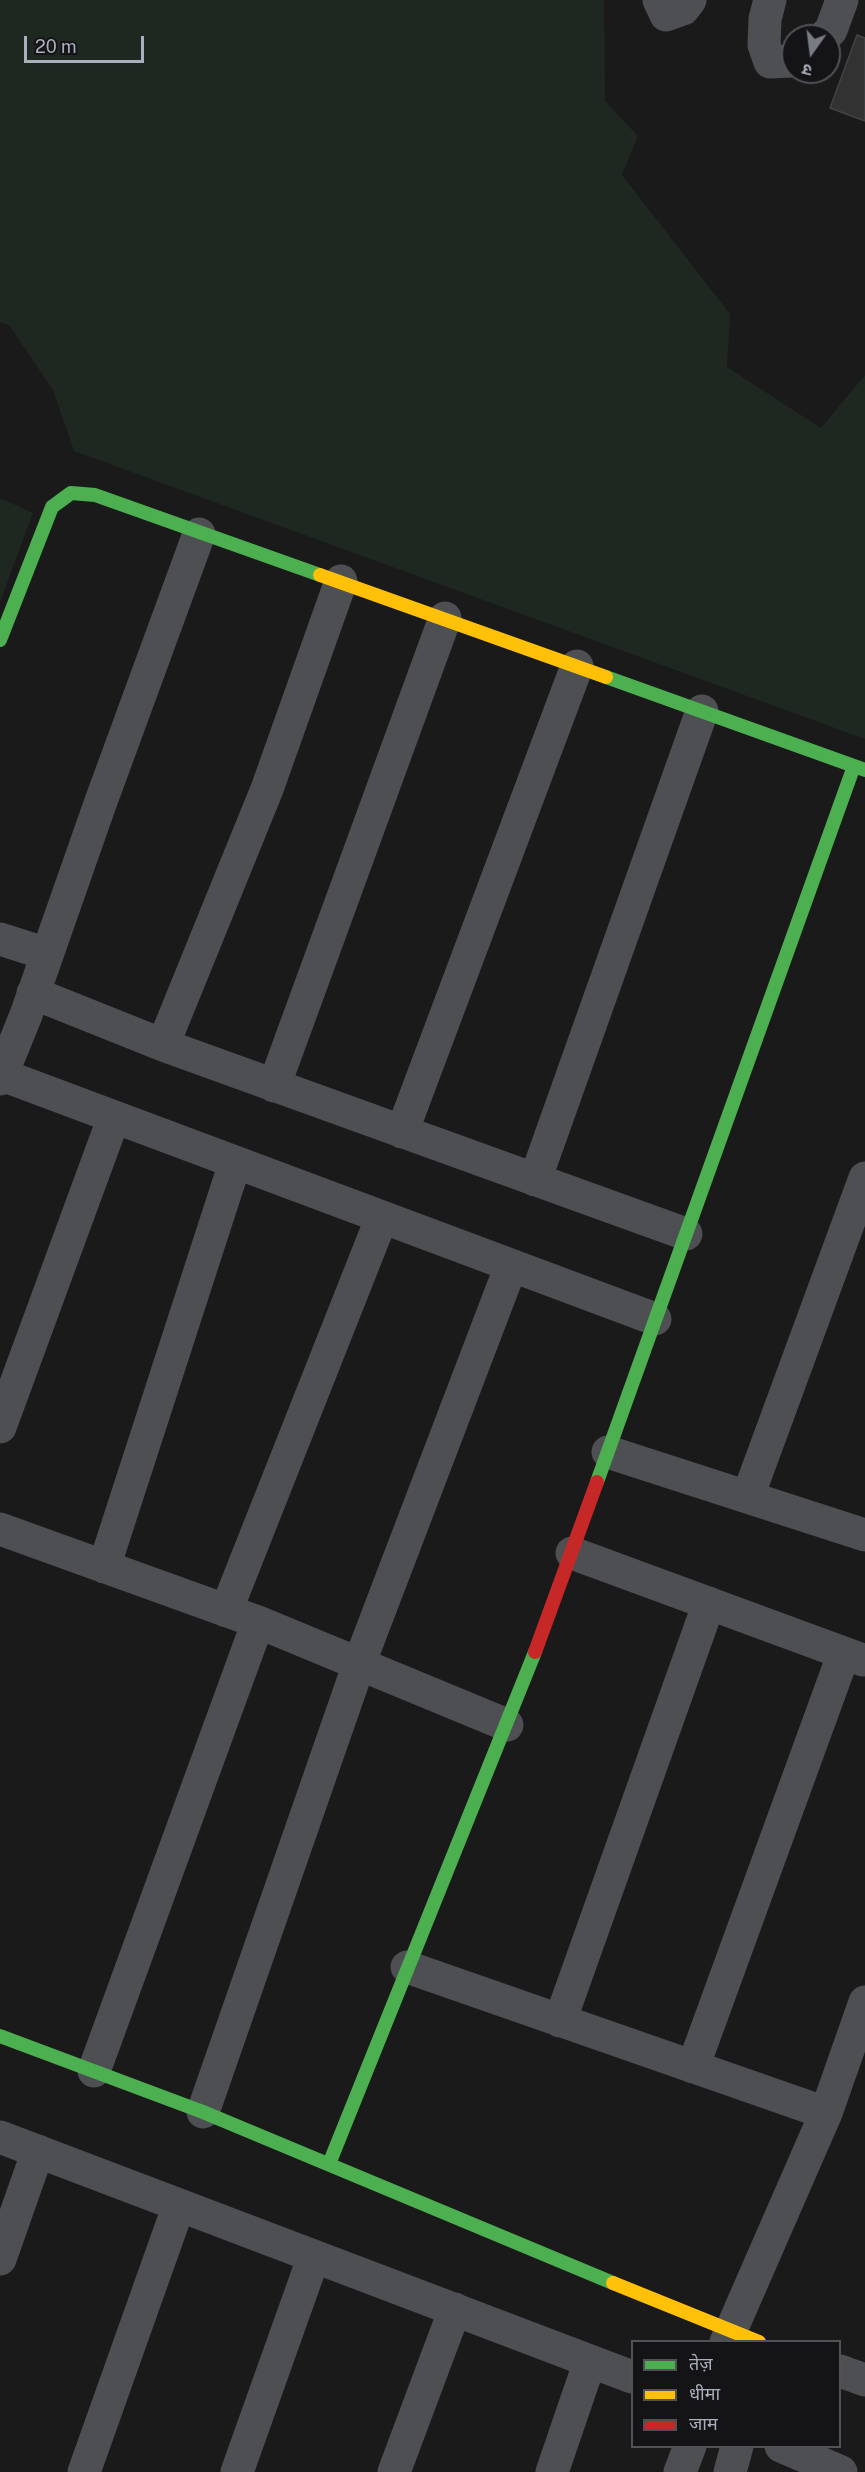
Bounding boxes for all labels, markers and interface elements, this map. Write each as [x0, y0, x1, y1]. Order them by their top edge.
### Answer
scale bar [27, 24, 147, 62]
north arrow [781, 24, 841, 84]
text: 20 m [35, 36, 77, 57]
text: उ [800, 60, 814, 80]
legend [631, 2340, 841, 2448]
text: तेज़ [689, 2353, 713, 2374]
text: धीमा [689, 2383, 720, 2404]
text: जाम [689, 2413, 718, 2434]

